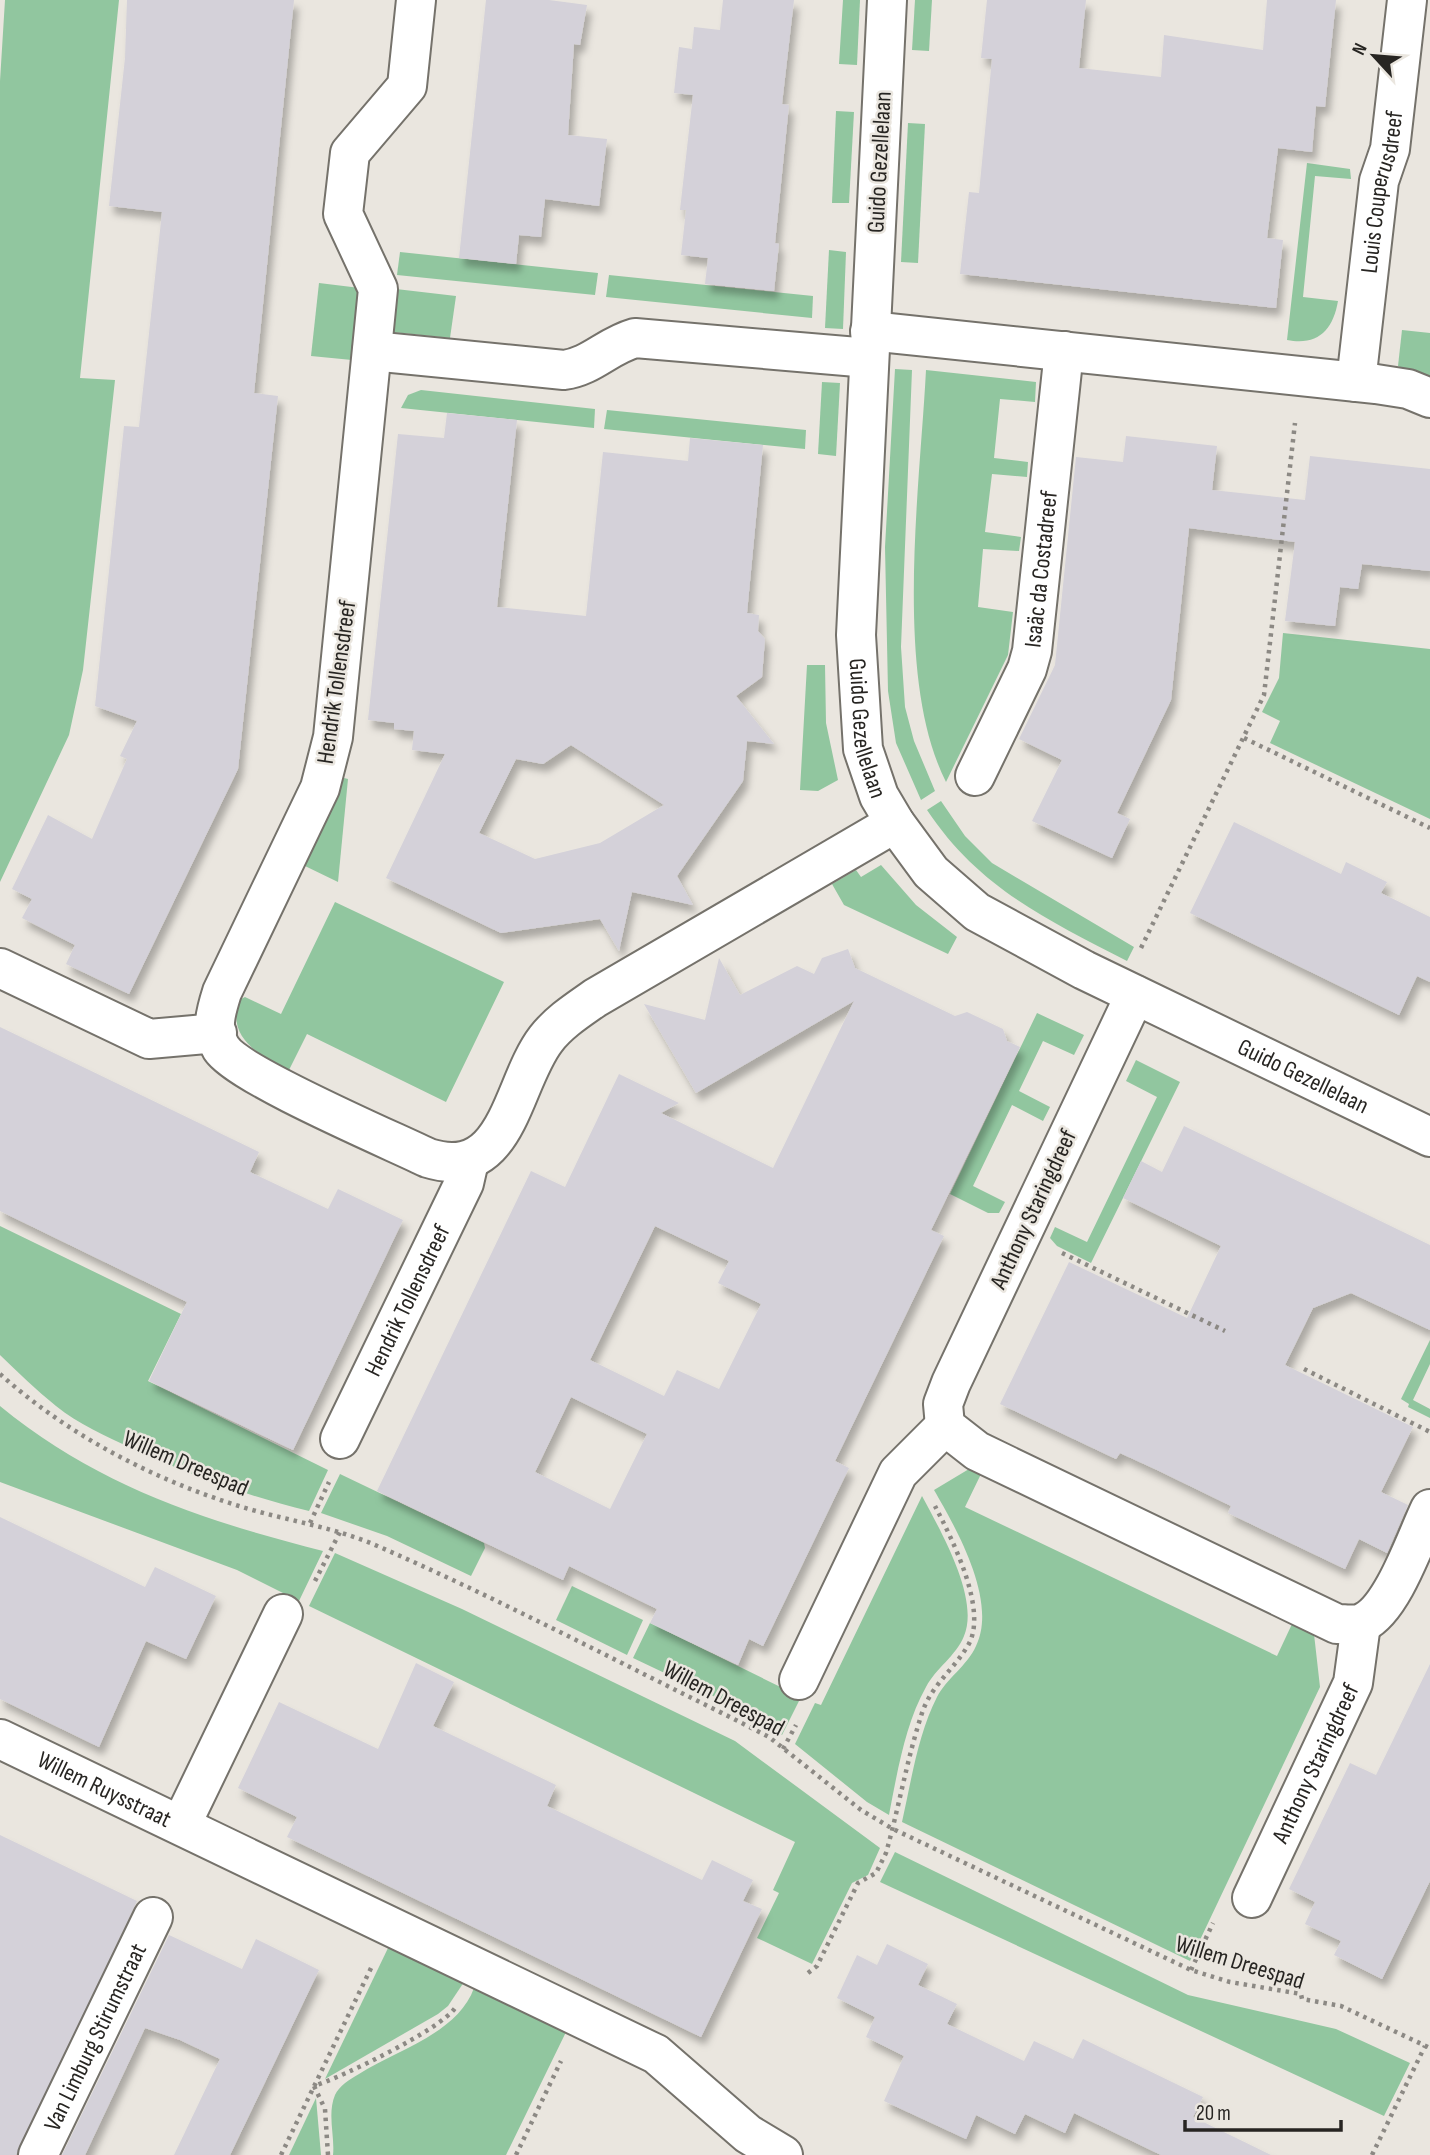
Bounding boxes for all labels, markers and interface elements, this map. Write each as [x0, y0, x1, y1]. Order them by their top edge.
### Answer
north arrow [1339, 21, 1409, 91]
text: N [1348, 40, 1373, 59]
street label: Guido Gezellelaan [861, 91, 898, 234]
street label: Louis Couperusdreef [1355, 108, 1409, 275]
street label: Isaäc da Costadreef [1018, 488, 1064, 649]
street label: Hendrik Tollensdreef [311, 597, 362, 766]
street label: Guido Gezellelaan [842, 657, 893, 802]
street label: Guido Gezellelaan [1233, 1032, 1373, 1120]
street label: Anthony Staringdreef [983, 1124, 1084, 1294]
street label: Hendrik Tollensdreef [359, 1219, 457, 1381]
street label: Willem Dreespad [119, 1424, 253, 1503]
street label: Willem Dreespad [658, 1654, 789, 1743]
street label: Anthony Staringdreef [1266, 1678, 1366, 1849]
street label: Willem Ruysstraat [33, 1745, 176, 1834]
street label: Willem Dreespad [1172, 1929, 1308, 1996]
street label: Van Limburg Stirumstraat [38, 1939, 153, 2136]
scale bar [1185, 2088, 1341, 2132]
text: 20 m [1196, 2101, 1231, 2126]

